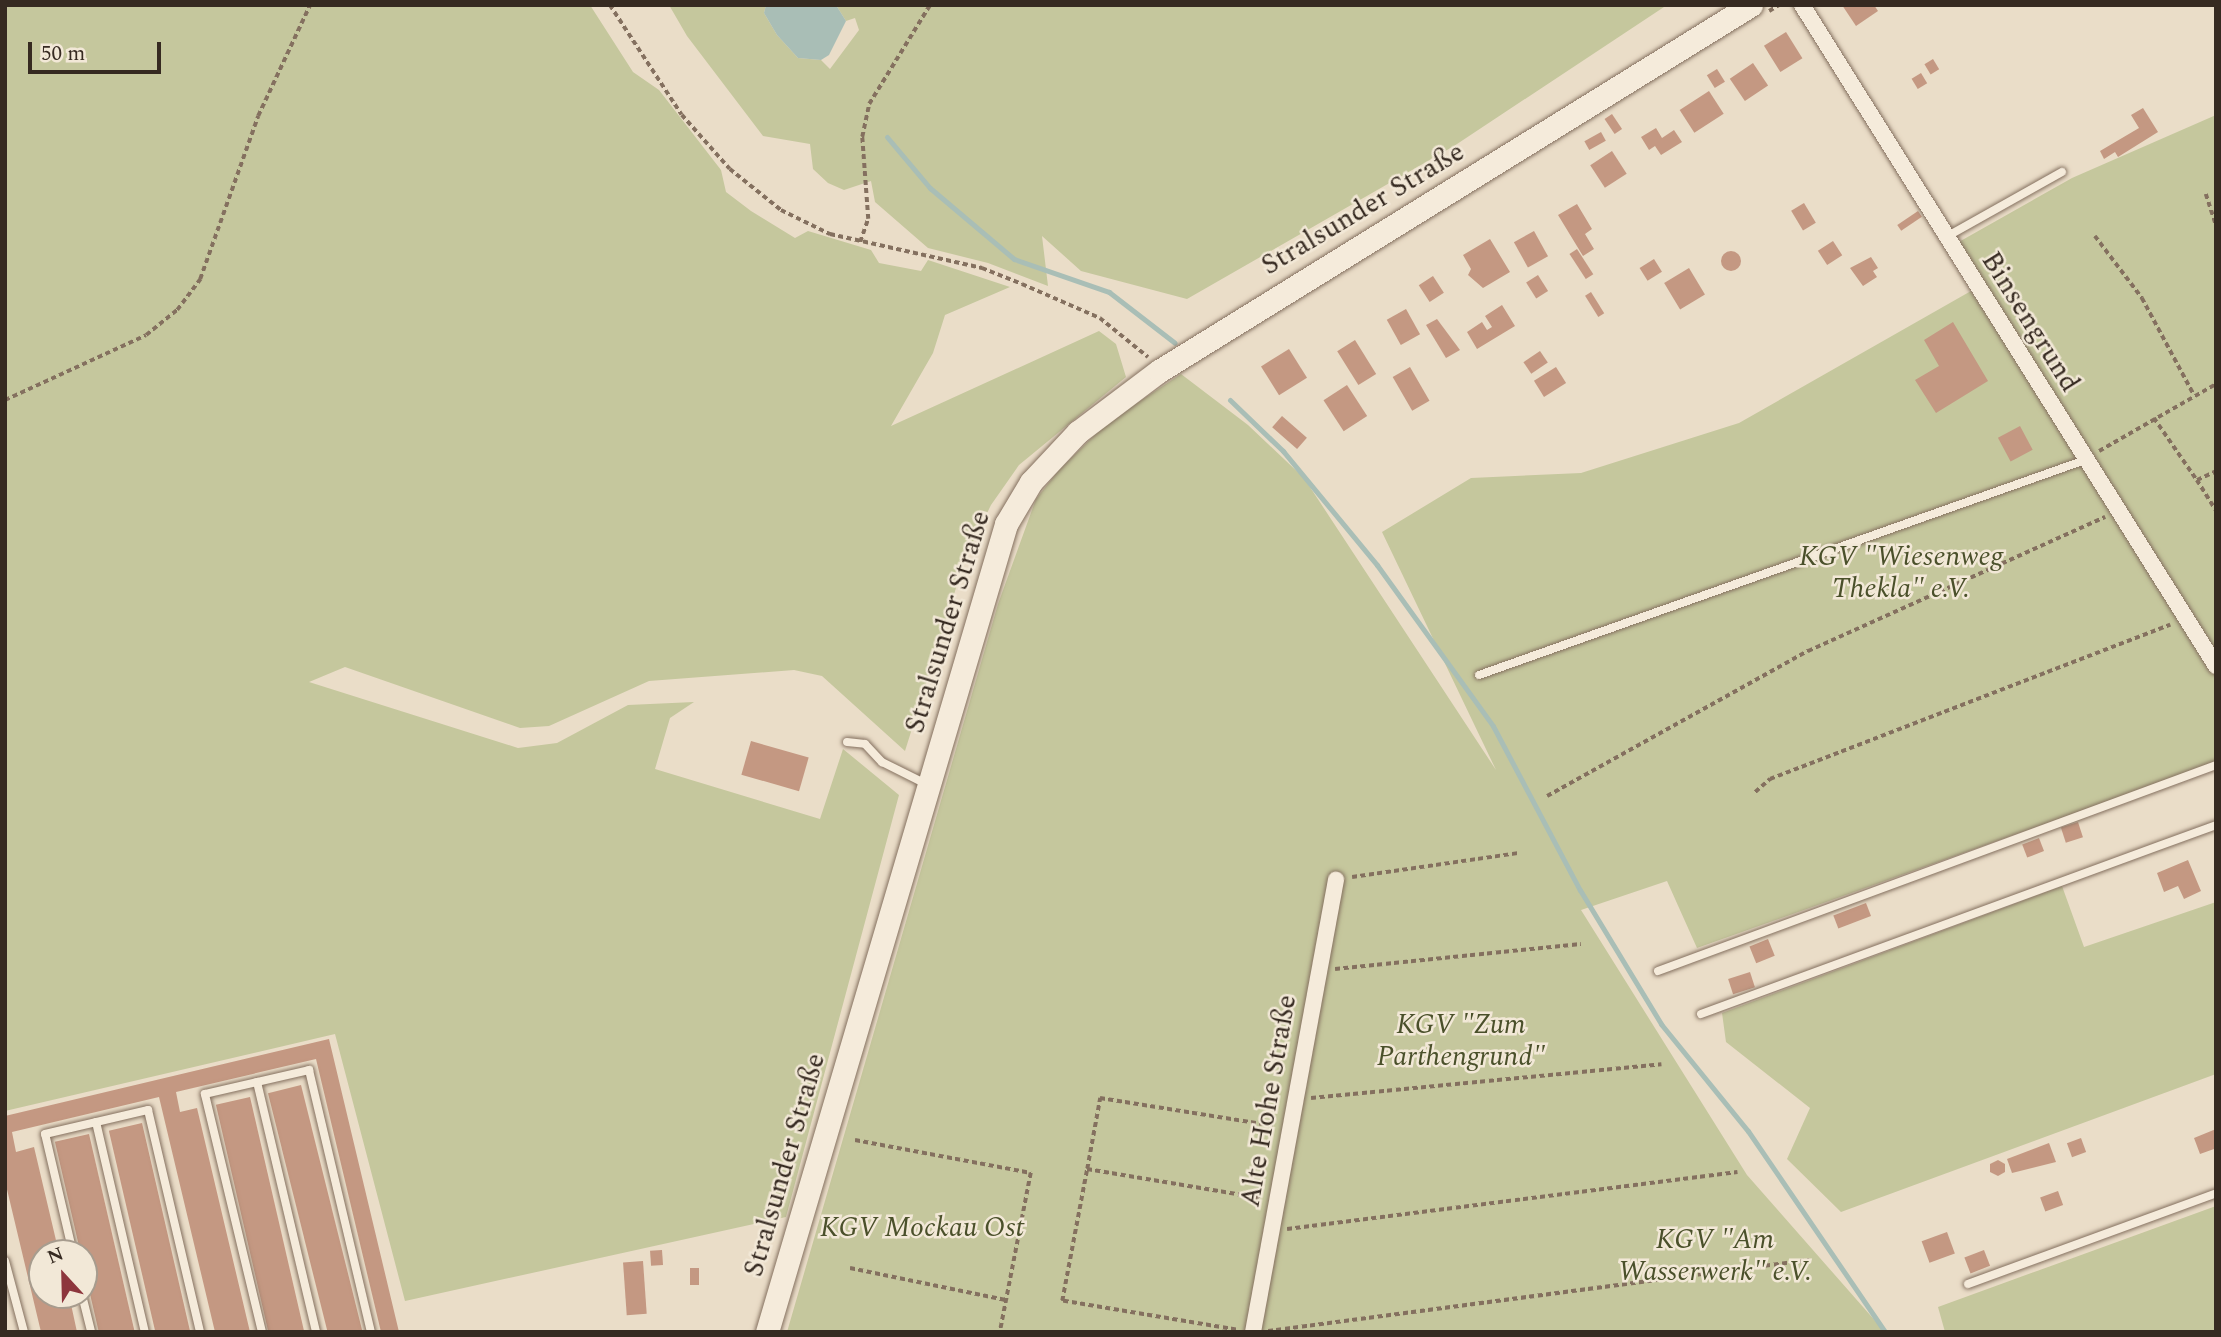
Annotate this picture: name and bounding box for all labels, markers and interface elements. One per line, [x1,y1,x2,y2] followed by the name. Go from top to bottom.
[32,28,164,72] scale bar
[41,38,85,70] text: 50 m
[1255,135,1471,283] street label: Stralsunder Straße
[1974,246,2086,398] street label: Binsengrund
[898,507,998,737] street label: Stralsunder Straße
[1799,540,2003,606] park label: KGV "Wiesenweg Thekla" e.V.
[1234,992,1304,1210] street label: Alte Hohe Straße
[1377,1008,1545,1074] park label: KGV "Zum Parthengrund"
[737,1049,833,1281] street label: Stralsunder Straße
[820,1211,1024,1245] park label: KGV Mockau Ost
[1618,1223,1812,1289] park label: KGV "Am Wasserwerk" e.V.
[28,1239,98,1309] north arrow
[43,1240,68,1272] text: N

